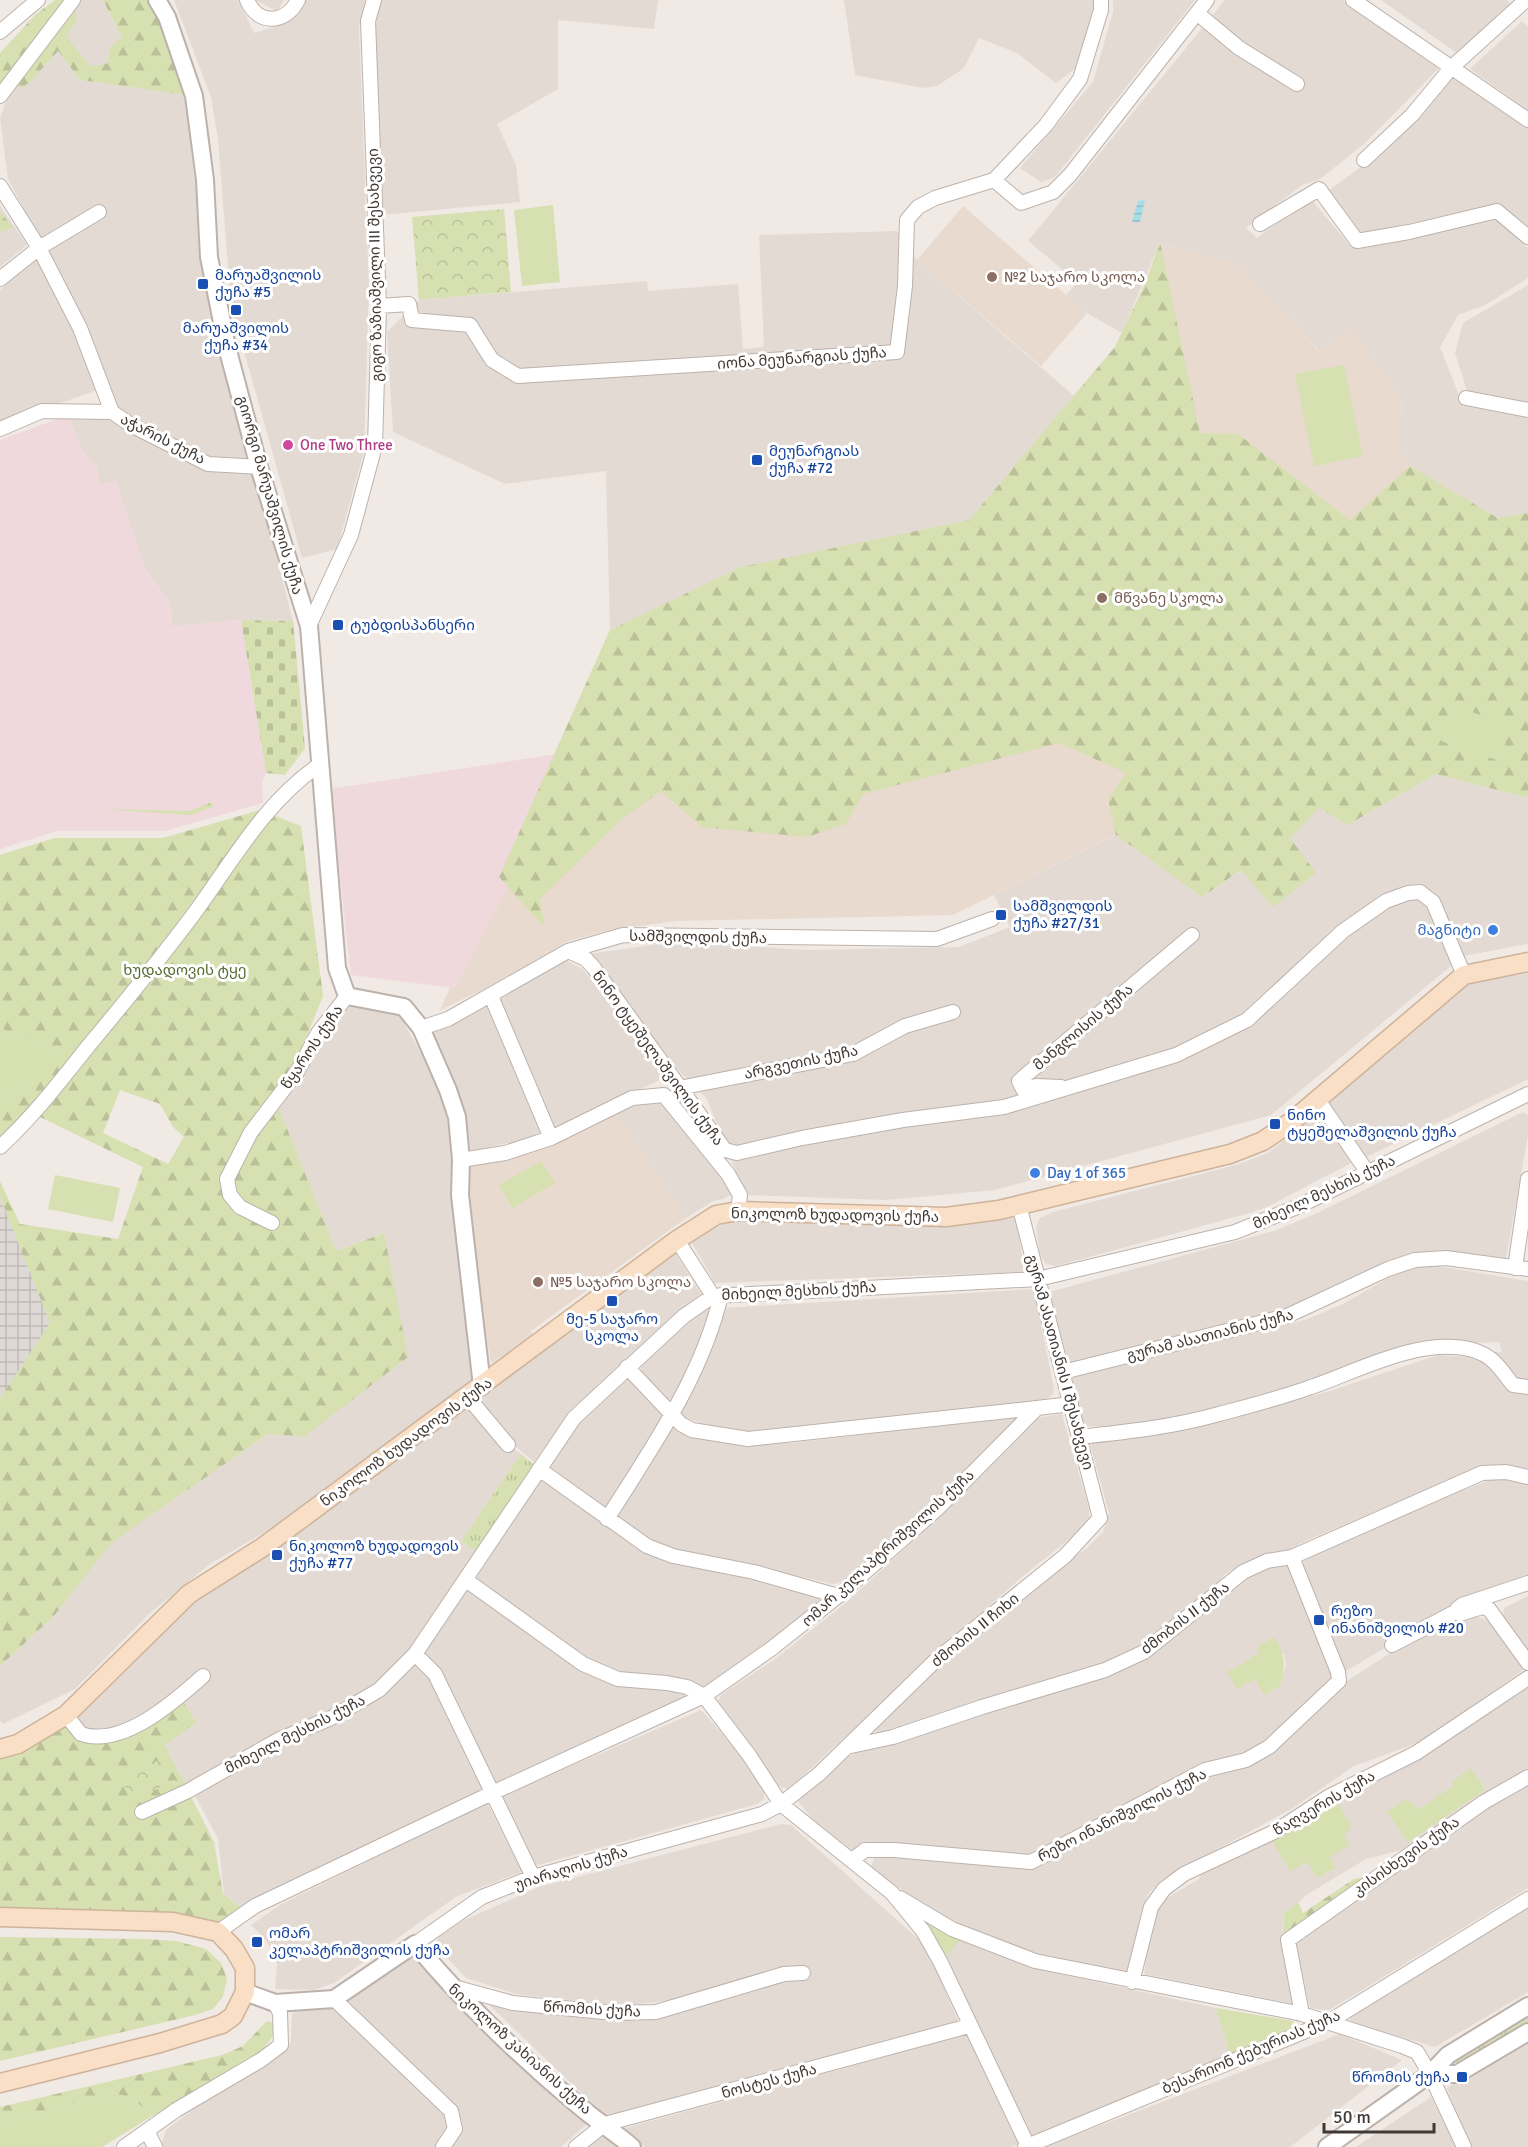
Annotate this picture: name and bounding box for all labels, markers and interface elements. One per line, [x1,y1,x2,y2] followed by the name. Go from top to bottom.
[364,148,386,382] street label: გიგო ზაზიაშვილი III შესახვევი
[215,266,321,301] place label: მარუაშვილის ქუჩა #5
[1004,268,1145,286] place label: №2 საჯარო სკოლა
[985,270,999,284] marker: №2 საჯარო სკოლა
[196,277,210,291] marker: მარუაშვილის ქუჩა #5
[229,303,243,317] marker: მარუაშვილის ქუჩა #34
[183,319,289,354] place label: მარუაშვილის ქუჩა #34
[717,343,887,373] street label: იონა მეუნარგიას ქუჩა
[233,393,307,597] street label: გიორგი მარუაშვილის ქუჩა
[117,410,209,468] street label: აჭარის ქუჩა
[300,436,393,454] place label: One Two Three
[281,438,295,452] marker: One Two Three
[769,442,859,477] place label: მეუნარგიას ქუჩა #72
[750,453,764,467] marker: მეუნარგიას ქუჩა #72
[1114,589,1224,607] place label: მწვანე სკოლა
[1095,591,1109,605] marker: მწვანე სკოლა
[350,616,475,634] place label: ტუბდისპანსერი
[331,618,345,632] marker: ტუბდისპანსერი
[1013,897,1113,932] place label: სამშვილდის ქუჩა #27/31
[994,908,1008,922] marker: სამშვილდის ქუჩა #27/31
[1418,921,1481,939] place label: მაგნიტი
[1486,923,1500,937] marker: მაგნიტი
[629,927,767,947] street label: სამშვილდის ქუჩა
[123,961,247,979] park label: ხუდადოვის ტყე
[588,967,728,1149] street label: ნინო ტყეშელაშვილის ქუჩა
[1029,980,1137,1074] street label: მანგლისის ქუჩა
[277,1001,347,1093] street label: წყაროს ქუჩა
[742,1041,860,1083] street label: არგვეთის ქუჩა
[1287,1106,1457,1141] place label: ნინო ტყეშელაშვილის ქუჩა
[1268,1117,1282,1131] marker: ნინო ტყეშელაშვილის ქუჩა
[1250,1151,1398,1233] street label: მიხეილ მესხის ქუჩა
[1047,1164,1126,1182] place label: Day 1 of 365
[1028,1166,1042,1180] marker: Day 1 of 365
[731,1204,939,1226] street label: ნიკოლოზ ხუდადოვის ქუჩა
[1023,1252,1097,1472] street label: გურამ ასათიანის I შესახვევი
[550,1273,691,1291] place label: №5 საჯარო სკოლა
[531,1275,545,1289] marker: №5 საჯარო სკოლა
[721,1278,877,1304] street label: მიხეილ მესხის ქუჩა
[605,1294,619,1308] marker: მე-5 საჯარო სკოლა
[1125,1306,1295,1364] street label: გურამ ასათიანის ქუჩა
[566,1310,658,1345] place label: მე-5 საჯარო სკოლა
[316,1374,496,1510] street label: ნიკოლოზ ხუდადოვის ქუჩა
[798,1466,978,1630] street label: ომარ კელაპტრიშვილის ქუჩა
[289,1537,459,1572] place label: ნიკოლოზ ხუდადოვის ქუჩა #77
[270,1548,284,1562] marker: ნიკოლოზ ხუდადოვის ქუჩა #77
[1137,1578,1233,1658] street label: ძმობის II ქუჩა
[928,1589,1022,1671] street label: ძმობის II ჩიხი
[1331,1602,1464,1637] place label: რეზო ინანიშვილის #20
[1312,1613,1326,1627] marker: რეზო ინანიშვილის #20
[222,1691,368,1777] street label: მიხეილ მესხის ქუჩა
[1035,1765,1209,1865] street label: რეზო ინანიშვილის ქუჩა
[1270,1767,1378,1839] street label: წაღვერის ქუჩა
[1349,1812,1463,1900] street label: კისისხევის ქუჩა
[512,1842,630,1894] street label: უიარაღოს ქუჩა
[269,1924,450,1959] place label: ომარ კელაპტრიშვილის ქუჩა
[250,1935,264,1949] marker: ომარ კელაპტრიშვილის ქუჩა
[445,1980,595,2118] street label: ნიკოლოზ კახიანის ქუჩა
[542,1997,642,2021] street label: წრომის ქუჩა
[1159,2006,1343,2098] street label: ბესარიონ ქებურიას ქუჩა
[719,2060,819,2102] street label: ნოსტეს ქუჩა
[1352,2068,1450,2086] place label: წრომის ქუჩა
[1455,2070,1469,2084] marker: წრომის ქუჩა
[1324,2096,1434,2134] scale bar
[1333,2106,1371,2128] text: 50 m

